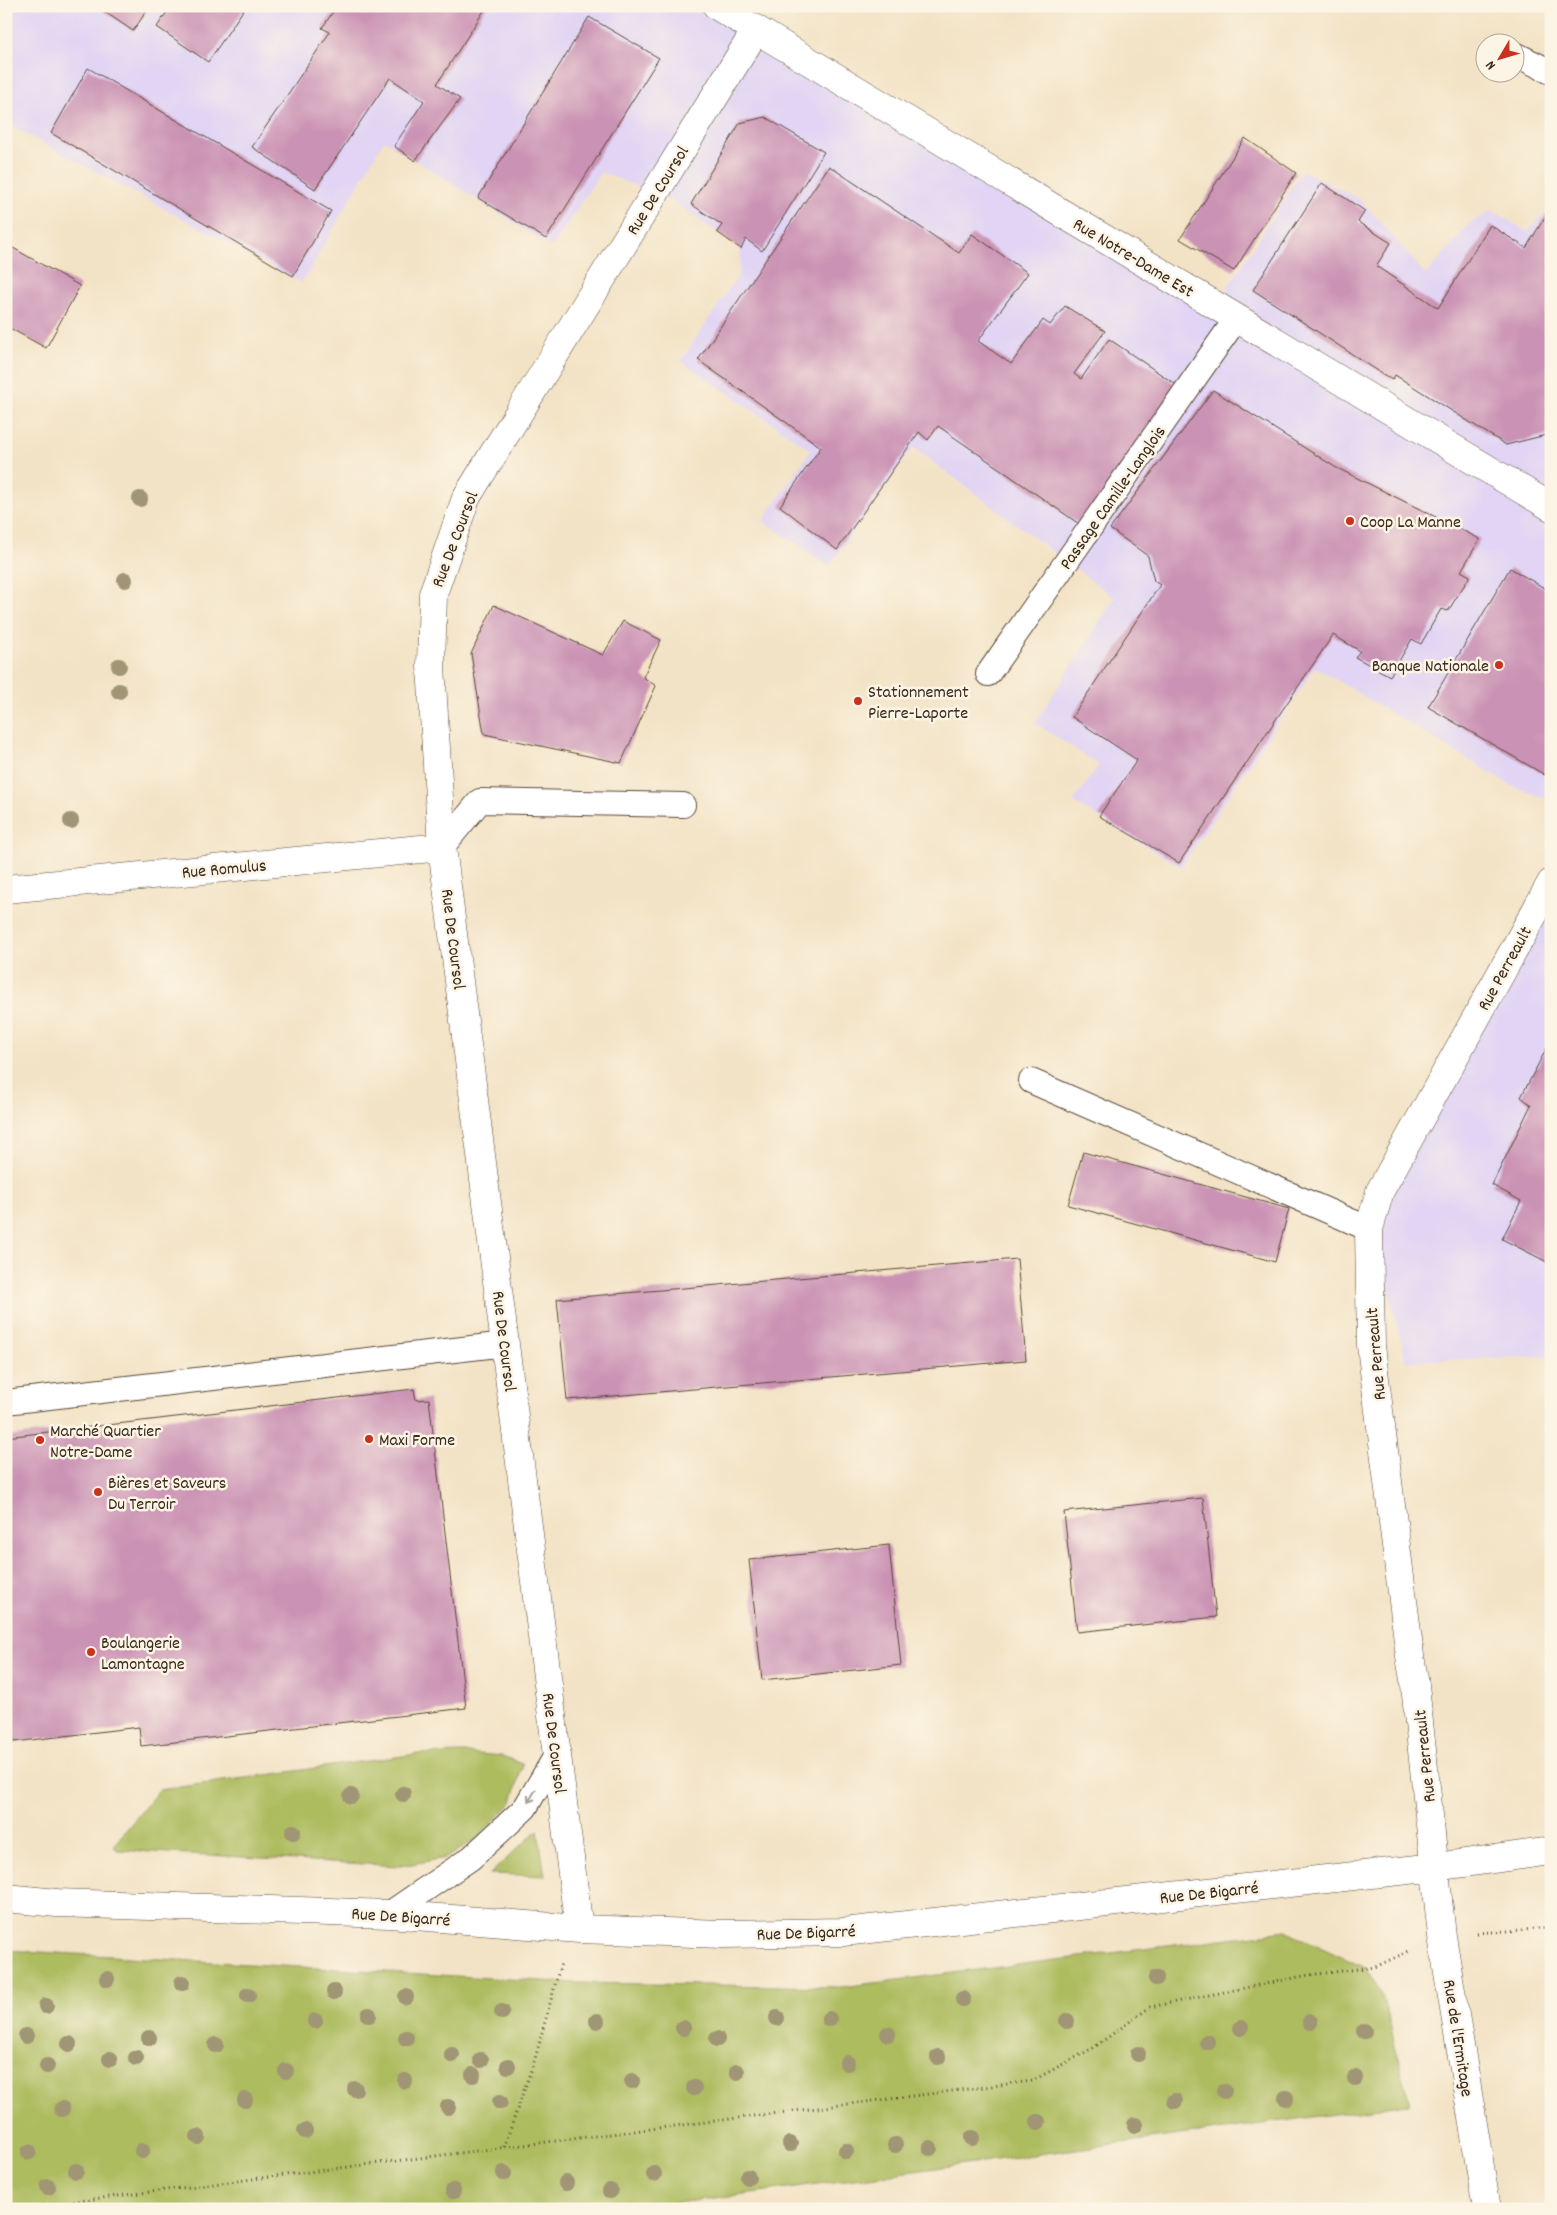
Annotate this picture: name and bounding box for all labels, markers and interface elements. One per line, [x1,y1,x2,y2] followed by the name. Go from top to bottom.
[1474,32,1524,82] north arrow
[1481,56,1501,74] text: N
[622,141,697,241] street label: Rue De Coursol
[1067,213,1198,305] street label: Rue Notre-Dame Est
[1055,421,1173,576] street label: Passage Camille-Langlois
[427,488,486,592] street label: Rue De Coursol
[1360,511,1461,536] place label: Coop La Manne
[1344,515,1356,527] marker: Coop La Manne
[1372,655,1489,680] place label: Banque Nationale
[1493,659,1505,671] marker: Banque Nationale
[868,681,969,727] place label: Stationnement Pierre-Laporte
[852,695,864,707] marker: Stationnement Pierre-Laporte
[181,854,268,887] street label: Rue Romulus
[433,888,470,992] street label: Rue De Coursol
[1473,922,1540,1016] street label: Rue Perreault
[484,1290,521,1394] street label: Rue De Coursol
[1361,1306,1394,1401] street label: Rue Perreault
[50,1420,161,1466] place label: Marché Quartier Notre-Dame
[379,1429,455,1454] place label: Maxi Forme
[363,1433,375,1445] marker: Maxi Forme
[34,1434,46,1446] marker: Marché Quartier Notre-Dame
[108,1472,226,1518] place label: Bières et Saveurs Du Terroir
[92,1486,104,1498] marker: Bières et Saveurs Du Terroir
[101,1632,185,1678] place label: Boulangerie Lamontagne
[85,1646,97,1658] marker: Boulangerie Lamontagne
[534,1692,571,1796] street label: Rue De Coursol
[1409,1708,1444,1803] street label: Rue Perreault
[526,1788,536,1802] one-way arrow
[1159,1877,1260,1912] street label: Rue De Bigarré
[350,1903,451,1934] street label: Rue De Bigarré
[756,1920,856,1949] street label: Rue De Bigarré
[1435,1978,1478,2099] street label: Rue de l'Ermitage

